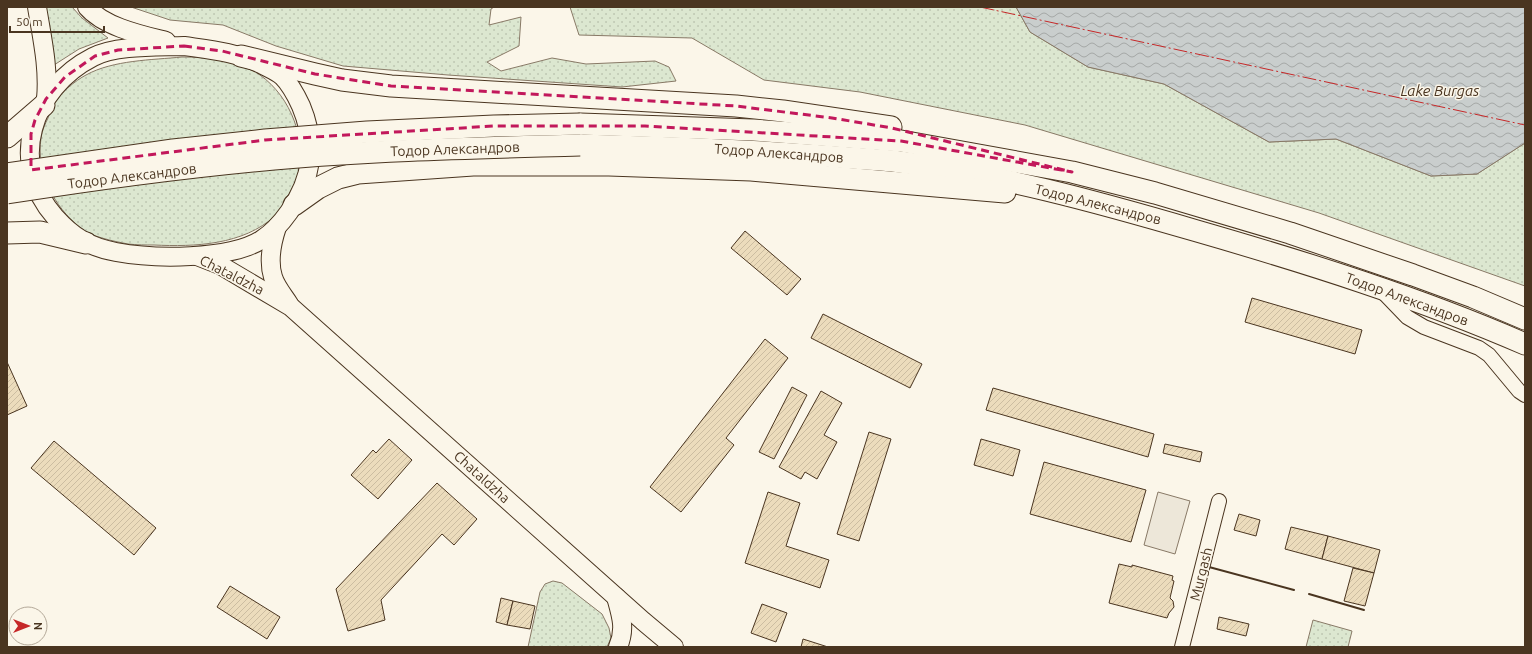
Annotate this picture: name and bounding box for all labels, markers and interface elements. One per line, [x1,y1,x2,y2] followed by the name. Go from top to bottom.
[10,8,104,34] scale bar
[16,15,43,28] text: 50 m
[1401,82,1480,99] water label: Lake Burgas
[390,139,520,159] street label: Тодор Александров
[714,140,844,166] street label: Тодор Александров
[67,160,197,192] street label: Тодор Александров
[1033,181,1163,227] street label: Тодор Александров
[197,252,267,298] street label: Chataldzha
[1343,269,1471,329] street label: Тодор Александров
[451,448,513,506] street label: Chataldzha
[1187,545,1215,603] street label: Murgash
[8,606,48,646] north arrow
[32,622,44,630] text: N

